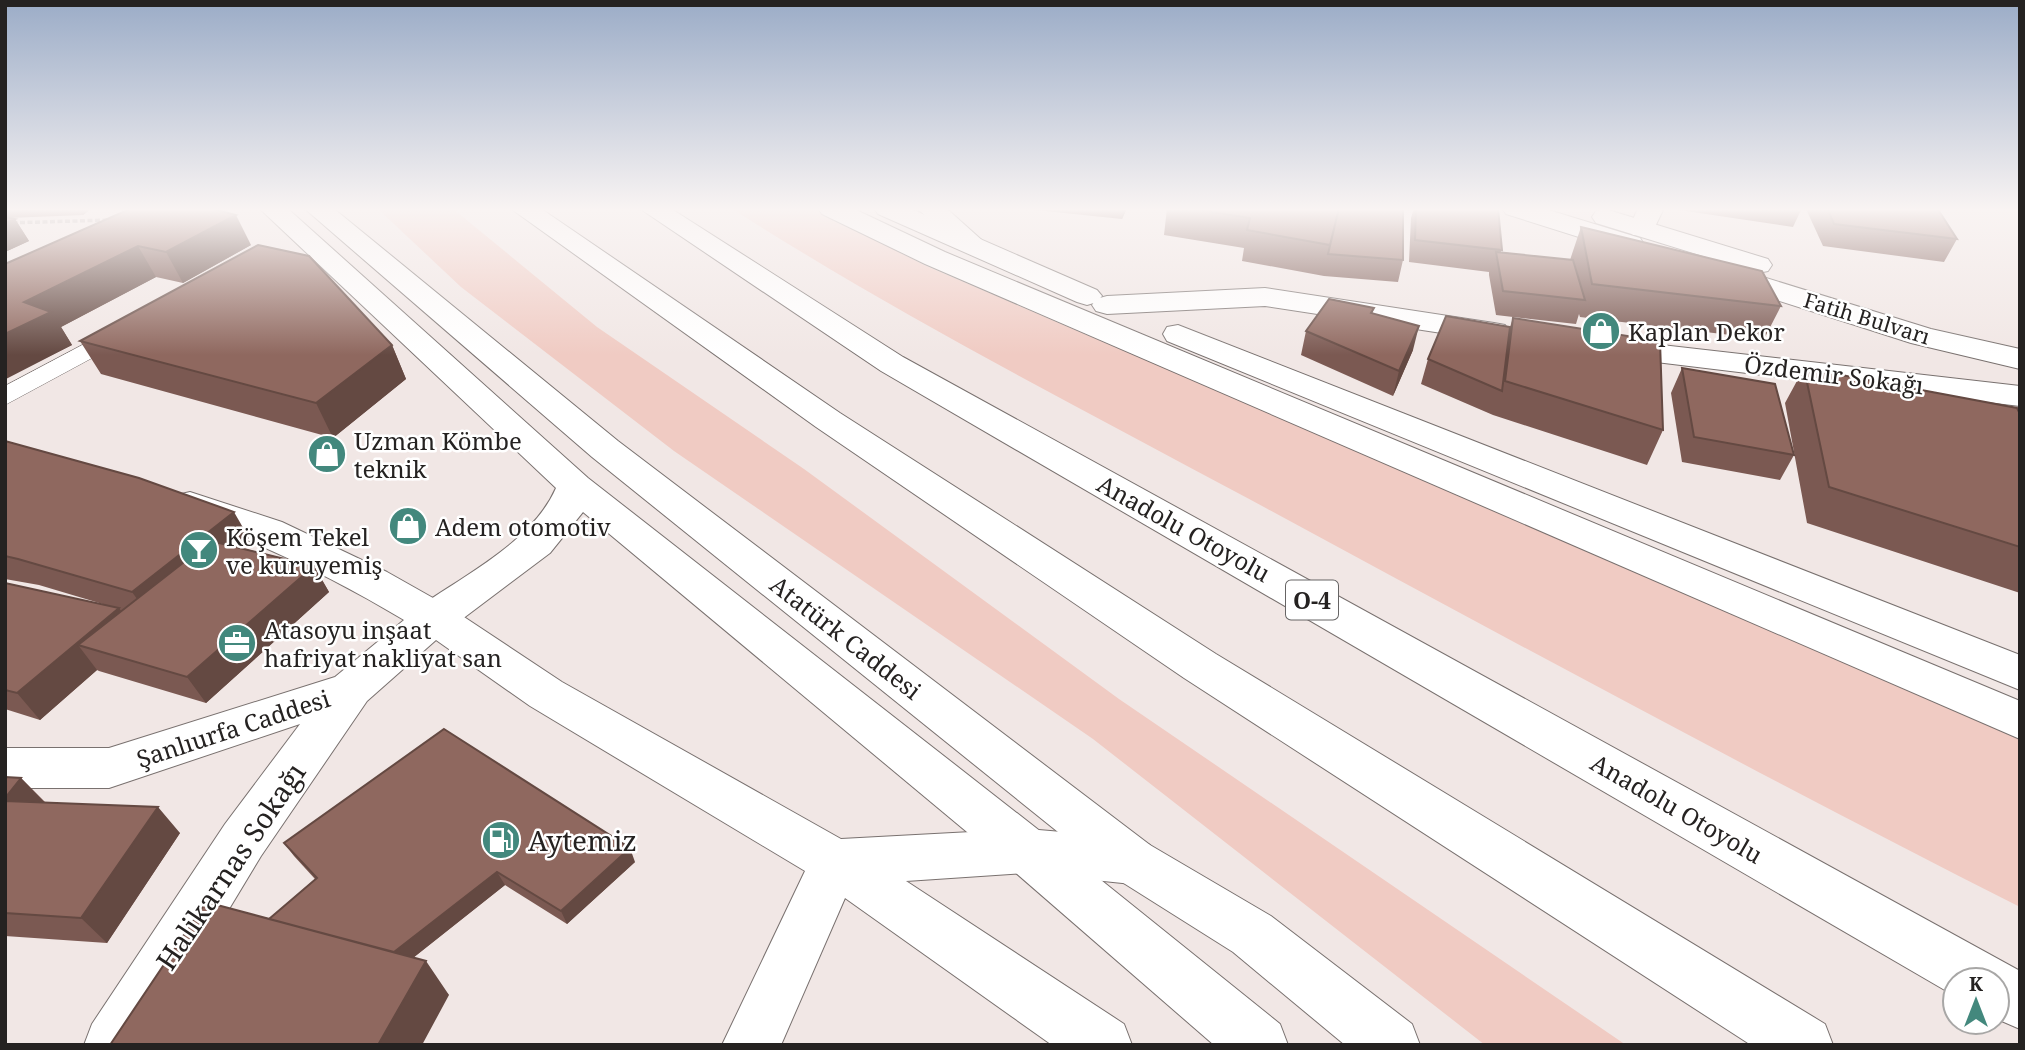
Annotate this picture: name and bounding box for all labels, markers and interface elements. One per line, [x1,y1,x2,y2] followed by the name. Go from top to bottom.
[1801,286,1934,351] street label: Fatih Bulvarı
[1580,310,1622,352] shop icon: Kaplan Dekor
[1628,315,1785,348] place label: Kaplan Dekor
[1742,347,1926,401] street label: Özdemir Sokağı
[354,424,522,485] place label: Uzman Kömbe teknik
[306,433,348,475] shop icon: Uzman Kömbe teknik
[1092,467,1276,589] street label: Anadolu Otoyolu
[387,505,429,547] shop icon: Adem otomotiv
[435,510,611,543] place label: Adem otomotiv
[226,520,382,581] place label: Köşem Tekel ve kuruyemiş
[178,529,220,571] bar icon: Köşem Tekel ve kuruyemiş
[764,568,929,707] street label: Atatürk Caddesi
[1286,580,1338,620] road number: O-4
[264,613,502,674] place label: Atasoyu inşaat hafriyat nakliyat san
[216,622,258,664] office icon: Atasoyu inşaat hafriyat nakliyat san
[132,681,334,775] street label: Şanlıurfa Caddesi
[1585,745,1769,871] street label: Anadolu Otoyolu
[147,755,313,977] street label: Halikarnas Sokağı
[480,819,522,861] fuel station icon: Aytemiz
[528,821,637,859] place label: Aytemiz
[1941,966,2011,1036] north arrow
[1969,971,1983,997] text: K

